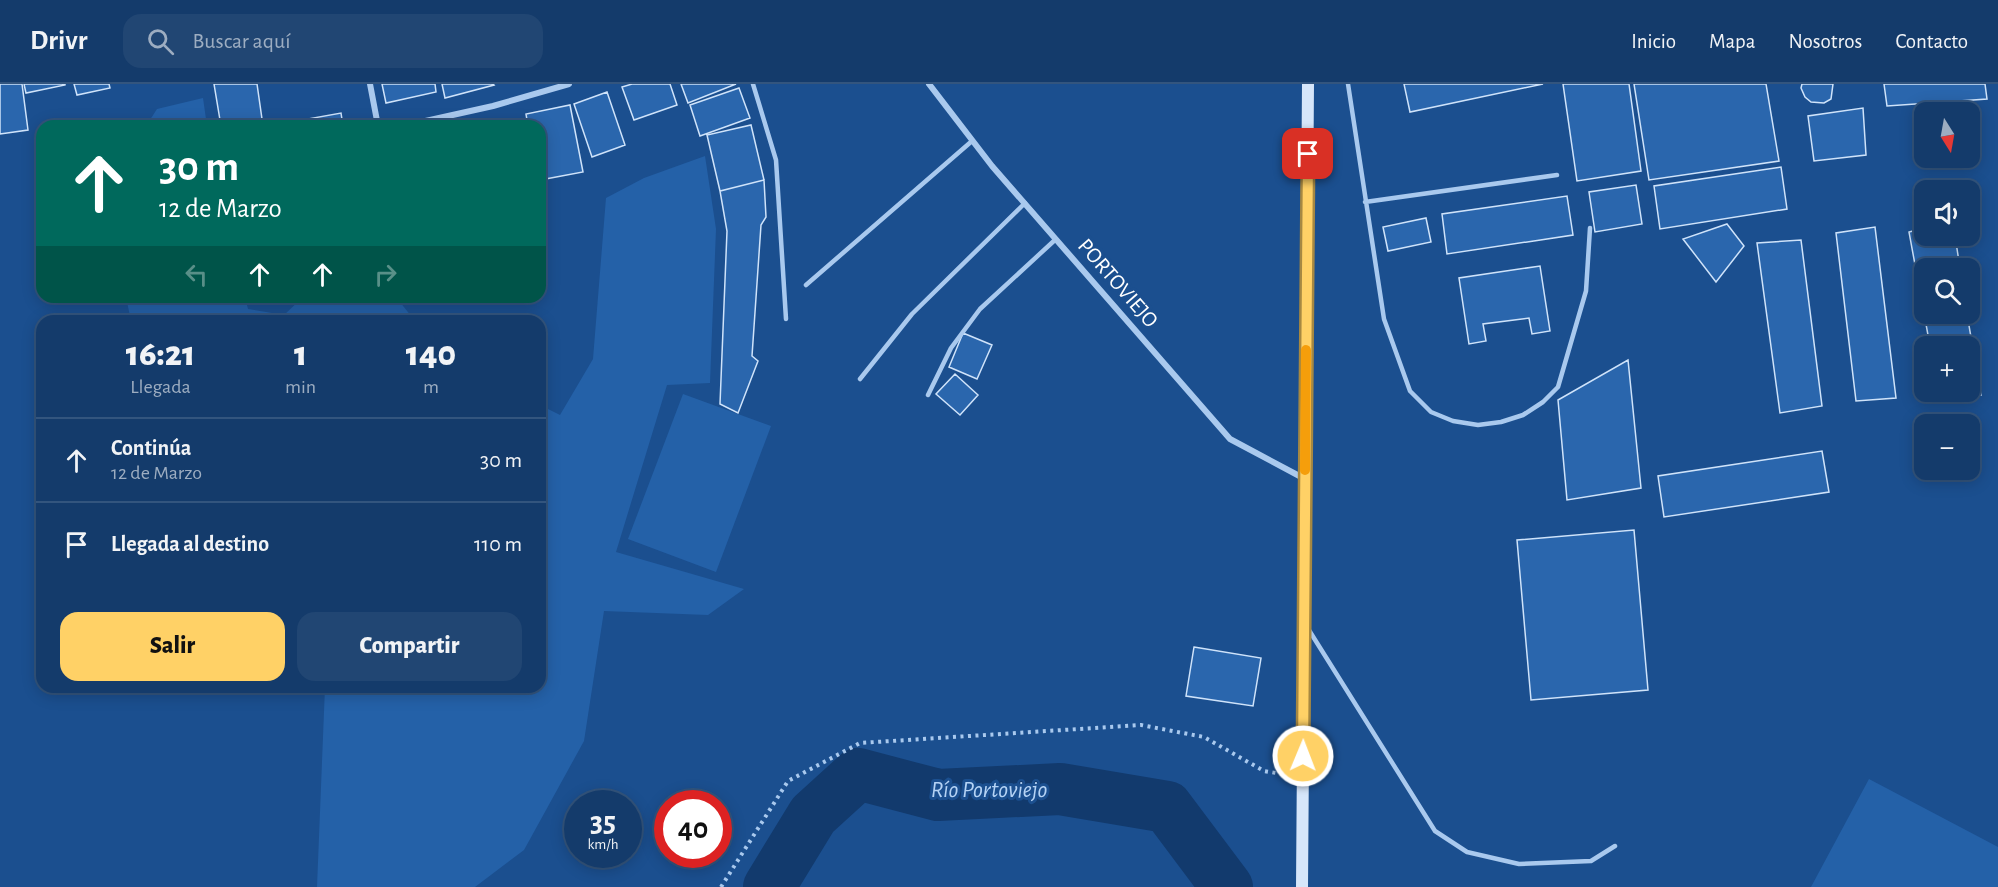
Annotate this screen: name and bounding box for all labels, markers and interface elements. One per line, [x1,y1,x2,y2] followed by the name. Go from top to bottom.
[123,14,543,68] search box
[144,25,177,58] icon: search
[30,27,87,55] text: Drivr
[192,30,291,52] text: Buscar aquí
[1631,31,1676,52] text: Inicio
[1709,31,1756,52] text: Mapa
[1789,31,1862,52] text: Nosotros
[1895,31,1968,52] text: Contacto
[1914,102,1980,168] north arrow
[1914,102,1980,480] map controls
[1282,128,1333,179] pin
[1291,137,1324,170] icon: arrive
[60,144,138,222] icon: ahead
[159,146,239,188] text: 30 m
[1914,180,1980,246] button: sound
[159,195,282,222] text: 12 de Marzo
[1074,234,1162,332] street label: PORTOVIEJO
[180,258,213,291] icon: left
[243,258,276,291] icon: ahead
[306,258,339,291] icon: ahead
[369,258,402,291] icon: right
[1914,258,1980,324] button: search
[126,336,195,372] text: 16:21
[294,336,307,372] text: 1
[406,336,456,372] text: 140
[1914,336,1980,402] button: +
[130,377,191,397] text: Llegada
[285,377,316,397] text: min
[423,377,439,397] text: m
[1914,414,1980,480] button: −
[111,437,191,459] text: Continúa
[60,444,93,477] icon: ahead
[480,449,522,471] text: 30 m
[111,463,202,483] text: 12 de Marzo
[60,528,93,561] icon: arrive
[111,533,269,555] text: Llegada al destino
[474,533,522,555] text: 110 m
[60,612,285,681] button: Salir
[297,612,522,681] button: Compartir
[1271,724,1335,788] position arrow
[931,778,1047,802] water label: Río Portoviejo
[654,790,732,868] speed limit sign: 40
[590,807,616,837] text: 35
[588,837,618,852] text: km/h

